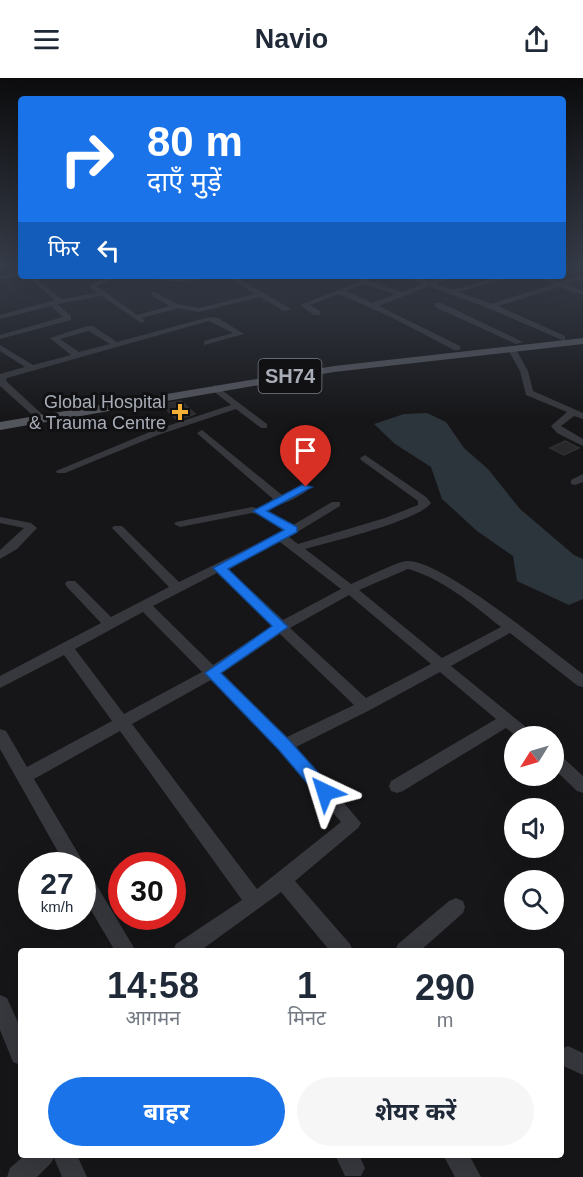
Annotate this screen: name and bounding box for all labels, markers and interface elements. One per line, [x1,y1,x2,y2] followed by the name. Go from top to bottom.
[30,23,63,56] icon: menu
[520,23,553,56] icon: share
[255,24,328,54] text: Navio
[147,118,243,165] text: 80 m
[48,120,126,198] icon: right
[147,167,221,197] text: दाएँ मुड़ें
[92,234,125,267] icon: left
[48,236,80,261] text: फिर
[258,359,322,393] road number: SH74
[29,392,166,433] place label: Global Hospital & Trauma Centre
[171,403,189,421] marker: Global Hospital & Trauma Centre
[280,425,331,487] pin
[289,434,322,467] icon: arrive
[504,726,564,786] north arrow
[504,726,564,930] map controls
[293,760,357,824] position arrow
[504,798,564,858] button: sound
[108,852,186,930] speed limit sign: 30
[40,867,74,900] text: 27
[504,870,564,930] button: search
[41,898,73,915] text: km/h
[107,965,199,1006] text: 14:58
[297,965,317,1006] text: 1
[415,967,475,1008] text: 290
[126,1007,180,1029] text: आगमन
[288,1007,326,1029] text: मिनट
[437,1009,453,1031] text: m
[48,1077,285,1146] button: बाहर
[297,1077,534,1146] button: शेयर करें

